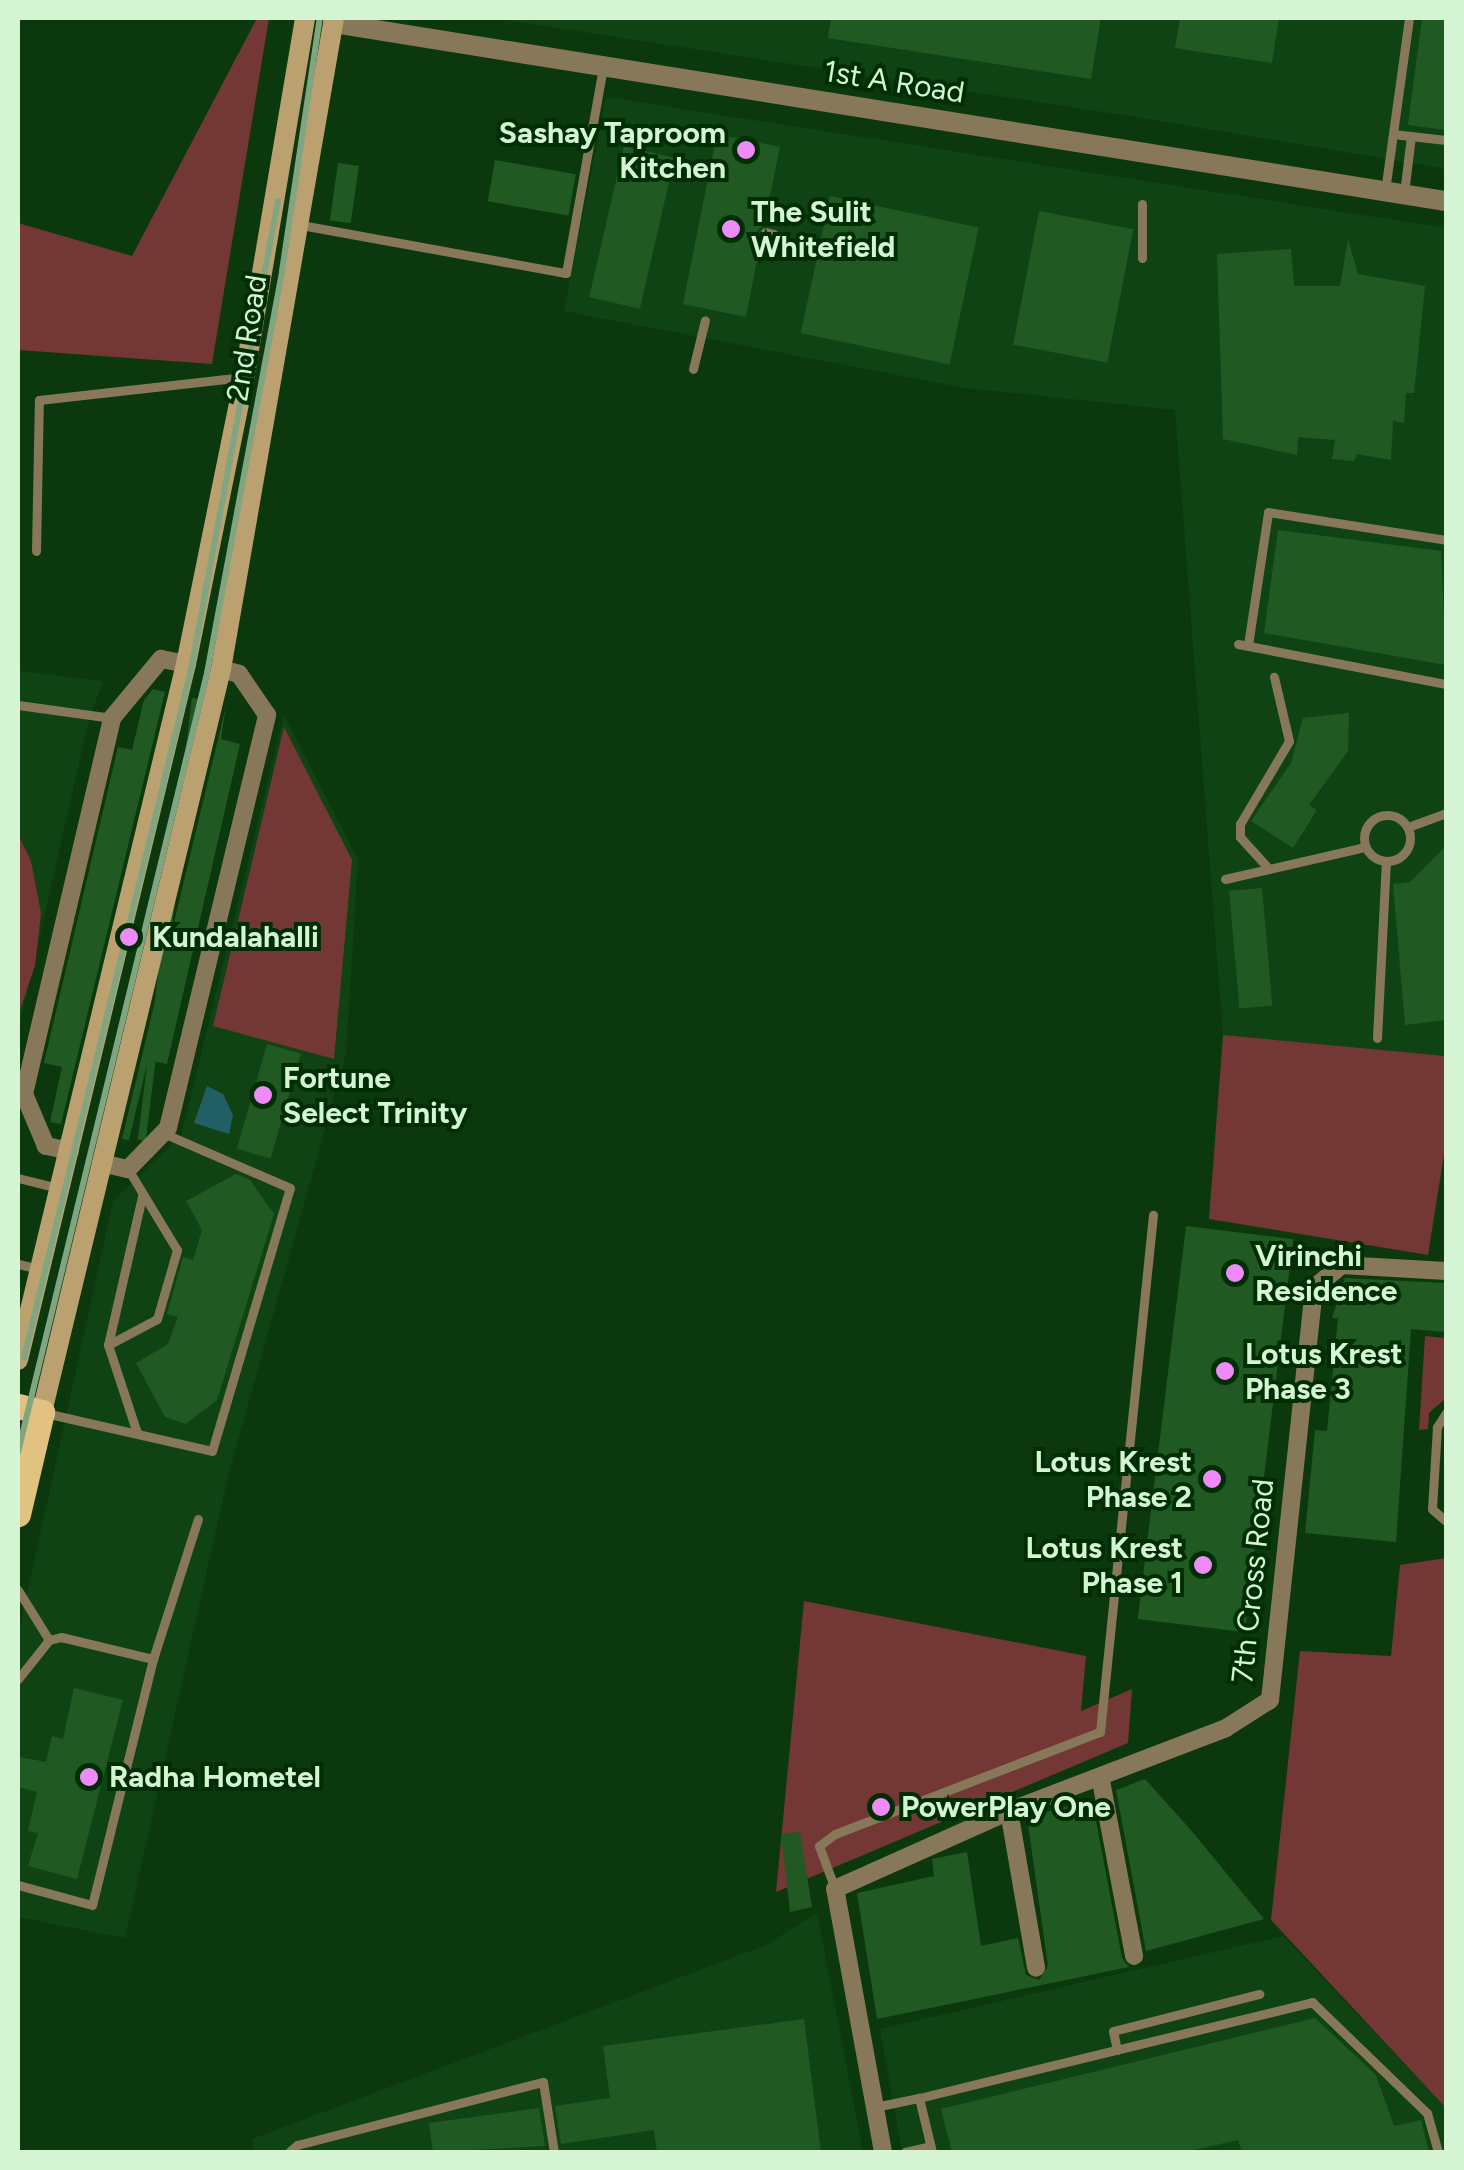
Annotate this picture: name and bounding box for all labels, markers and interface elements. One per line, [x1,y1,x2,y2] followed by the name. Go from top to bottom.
[821,53,967,111] street label: 1st A Road
[499,115,726,186] place label: Sashay Taproom Kitchen
[735,139,757,161] marker: Sashay Taproom Kitchen
[751,194,895,264] place label: The Sulit Whitefield
[720,218,742,240] marker: The Sulit Whitefield
[219,272,275,404] street label: 2nd Road
[152,919,319,955] place label: Kundalahalli
[116,924,142,950] marker: Kundalahalli
[283,1060,467,1130] place label: Fortune Select Trinity
[252,1084,274,1106] marker: Fortune Select Trinity
[1255,1238,1397,1308] place label: Virinchi Residence
[1224,1262,1246,1284] marker: Virinchi Residence
[1245,1336,1403,1406] place label: Lotus Krest Phase 3
[1214,1360,1236,1382] marker: Lotus Krest Phase 3
[1034,1444,1192,1514] place label: Lotus Krest Phase 2
[1201,1468,1223,1490] marker: Lotus Krest Phase 2
[1224,1477,1282,1685] street label: 7th Cross Road
[1025,1530,1183,1600] place label: Lotus Krest Phase 1
[1192,1554,1214,1576] marker: Lotus Krest Phase 1
[109,1759,321,1795] place label: Radha Hometel
[78,1766,100,1788] marker: Radha Hometel
[901,1789,1111,1825] place label: PowerPlay One
[870,1796,892,1818] marker: PowerPlay One

